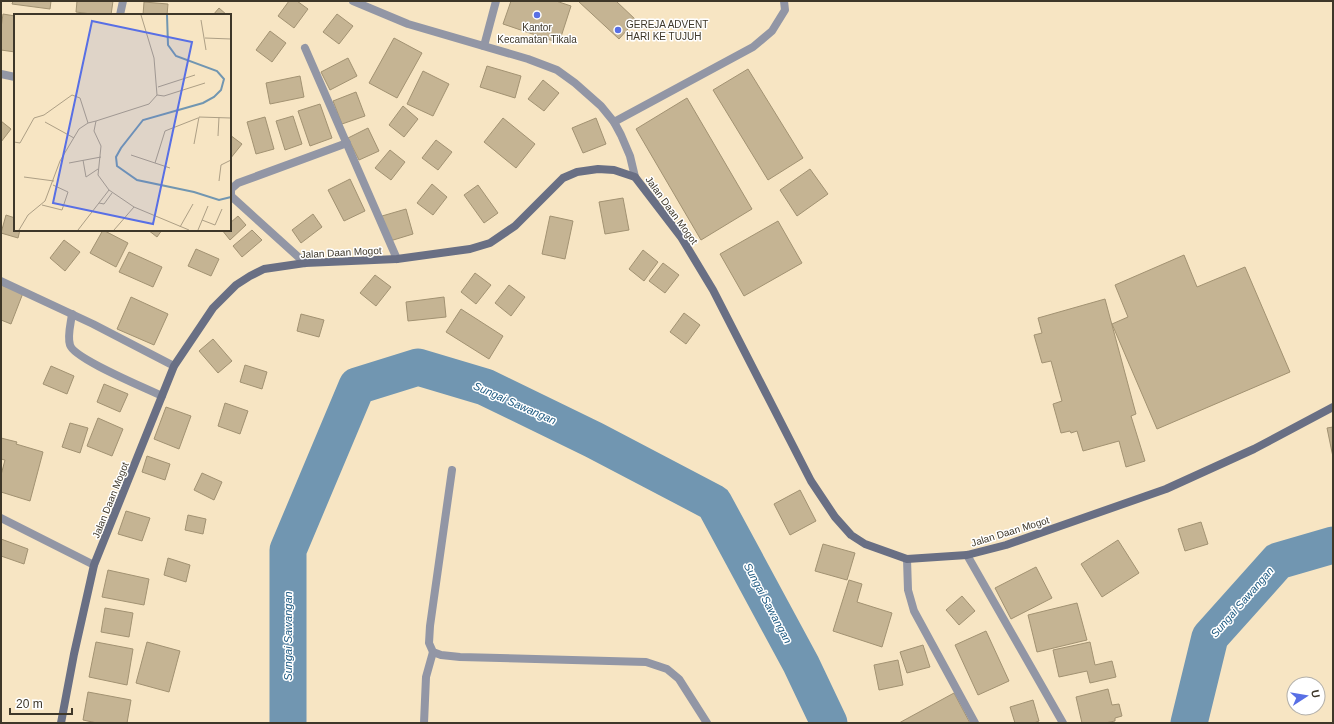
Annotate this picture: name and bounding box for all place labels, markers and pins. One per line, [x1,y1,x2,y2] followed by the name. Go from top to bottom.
[532,10,542,20] marker: Kantor Kecamatan Tikala
[626,19,708,42] place label: GEREJA ADVENT HARI KE TUJUH
[497,22,577,45] place label: Kantor Kecamatan Tikala
[613,25,623,35] marker: GEREJA ADVENT HARI KE TUJUH

